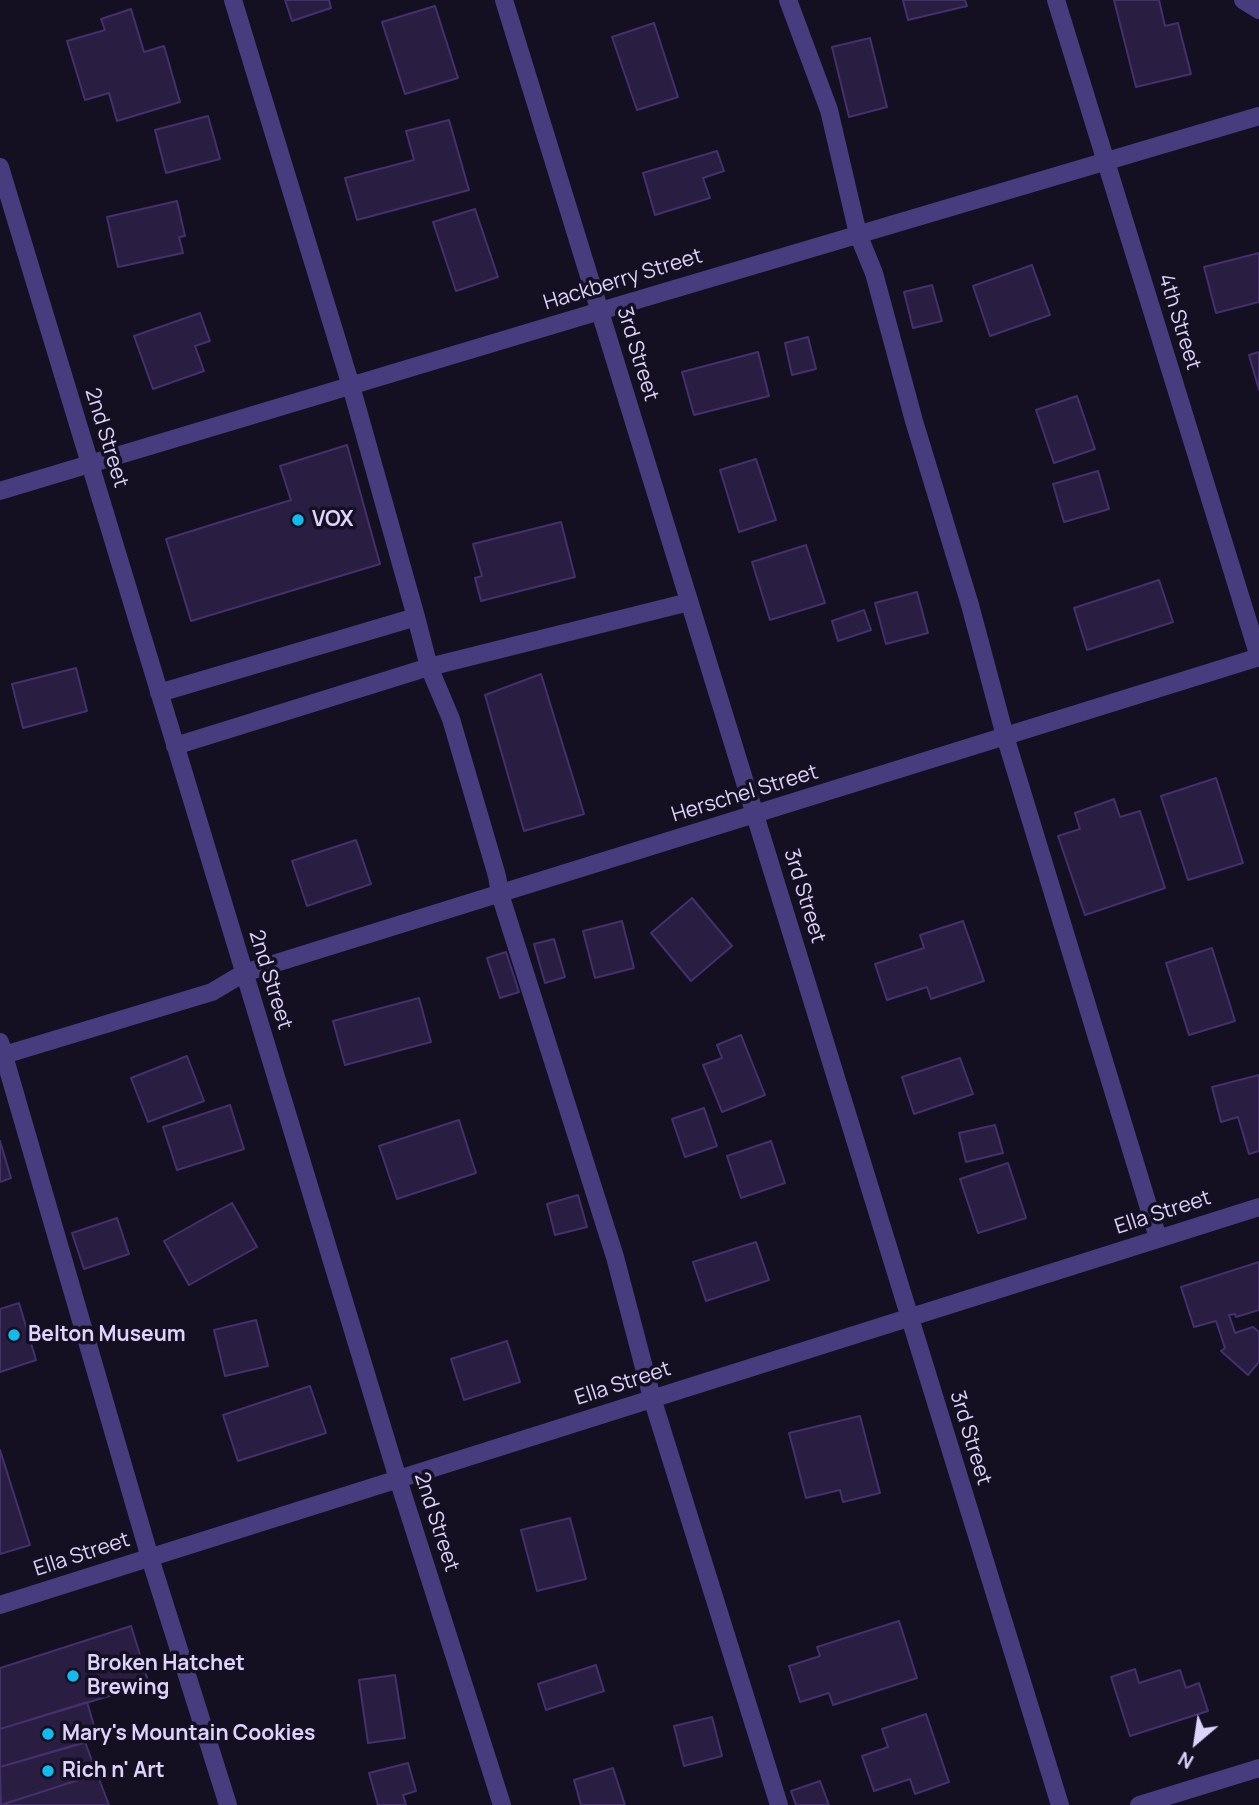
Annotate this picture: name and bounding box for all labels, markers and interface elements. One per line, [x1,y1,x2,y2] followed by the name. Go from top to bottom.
[541,244,705,316] street label: Hackberry Street
[1152,271,1206,373] street label: 4th Street
[611,304,663,404] street label: 3rd Street
[79,385,133,491] street label: 2nd Street
[312,507,353,533] place label: VOX
[290,512,306,528] marker: VOX
[669,760,821,828] street label: Herschel Street
[778,846,830,946] street label: 3rd Street
[243,927,297,1033] street label: 2nd Street
[1112,1186,1214,1240] street label: Ella Street
[28,1322,186,1348] place label: Belton Museum
[6,1327,22,1343] marker: Belton Museum
[572,1357,674,1411] street label: Ella Street
[944,1388,996,1488] street label: 3rd Street
[408,1469,464,1575] street label: 2nd Street
[31,1528,133,1582] street label: Ella Street
[87,1651,245,1701] place label: Broken Hatchet Brewing
[65,1668,81,1684] marker: Broken Hatchet Brewing
[1161,1707,1231,1777] north arrow
[62,1721,315,1747] place label: Mary's Mountain Cookies
[40,1726,56,1742] marker: Mary's Mountain Cookies
[1174,1746,1198,1775] text: N
[62,1758,165,1784] place label: Rich n' Art
[40,1763,56,1779] marker: Rich n' Art

